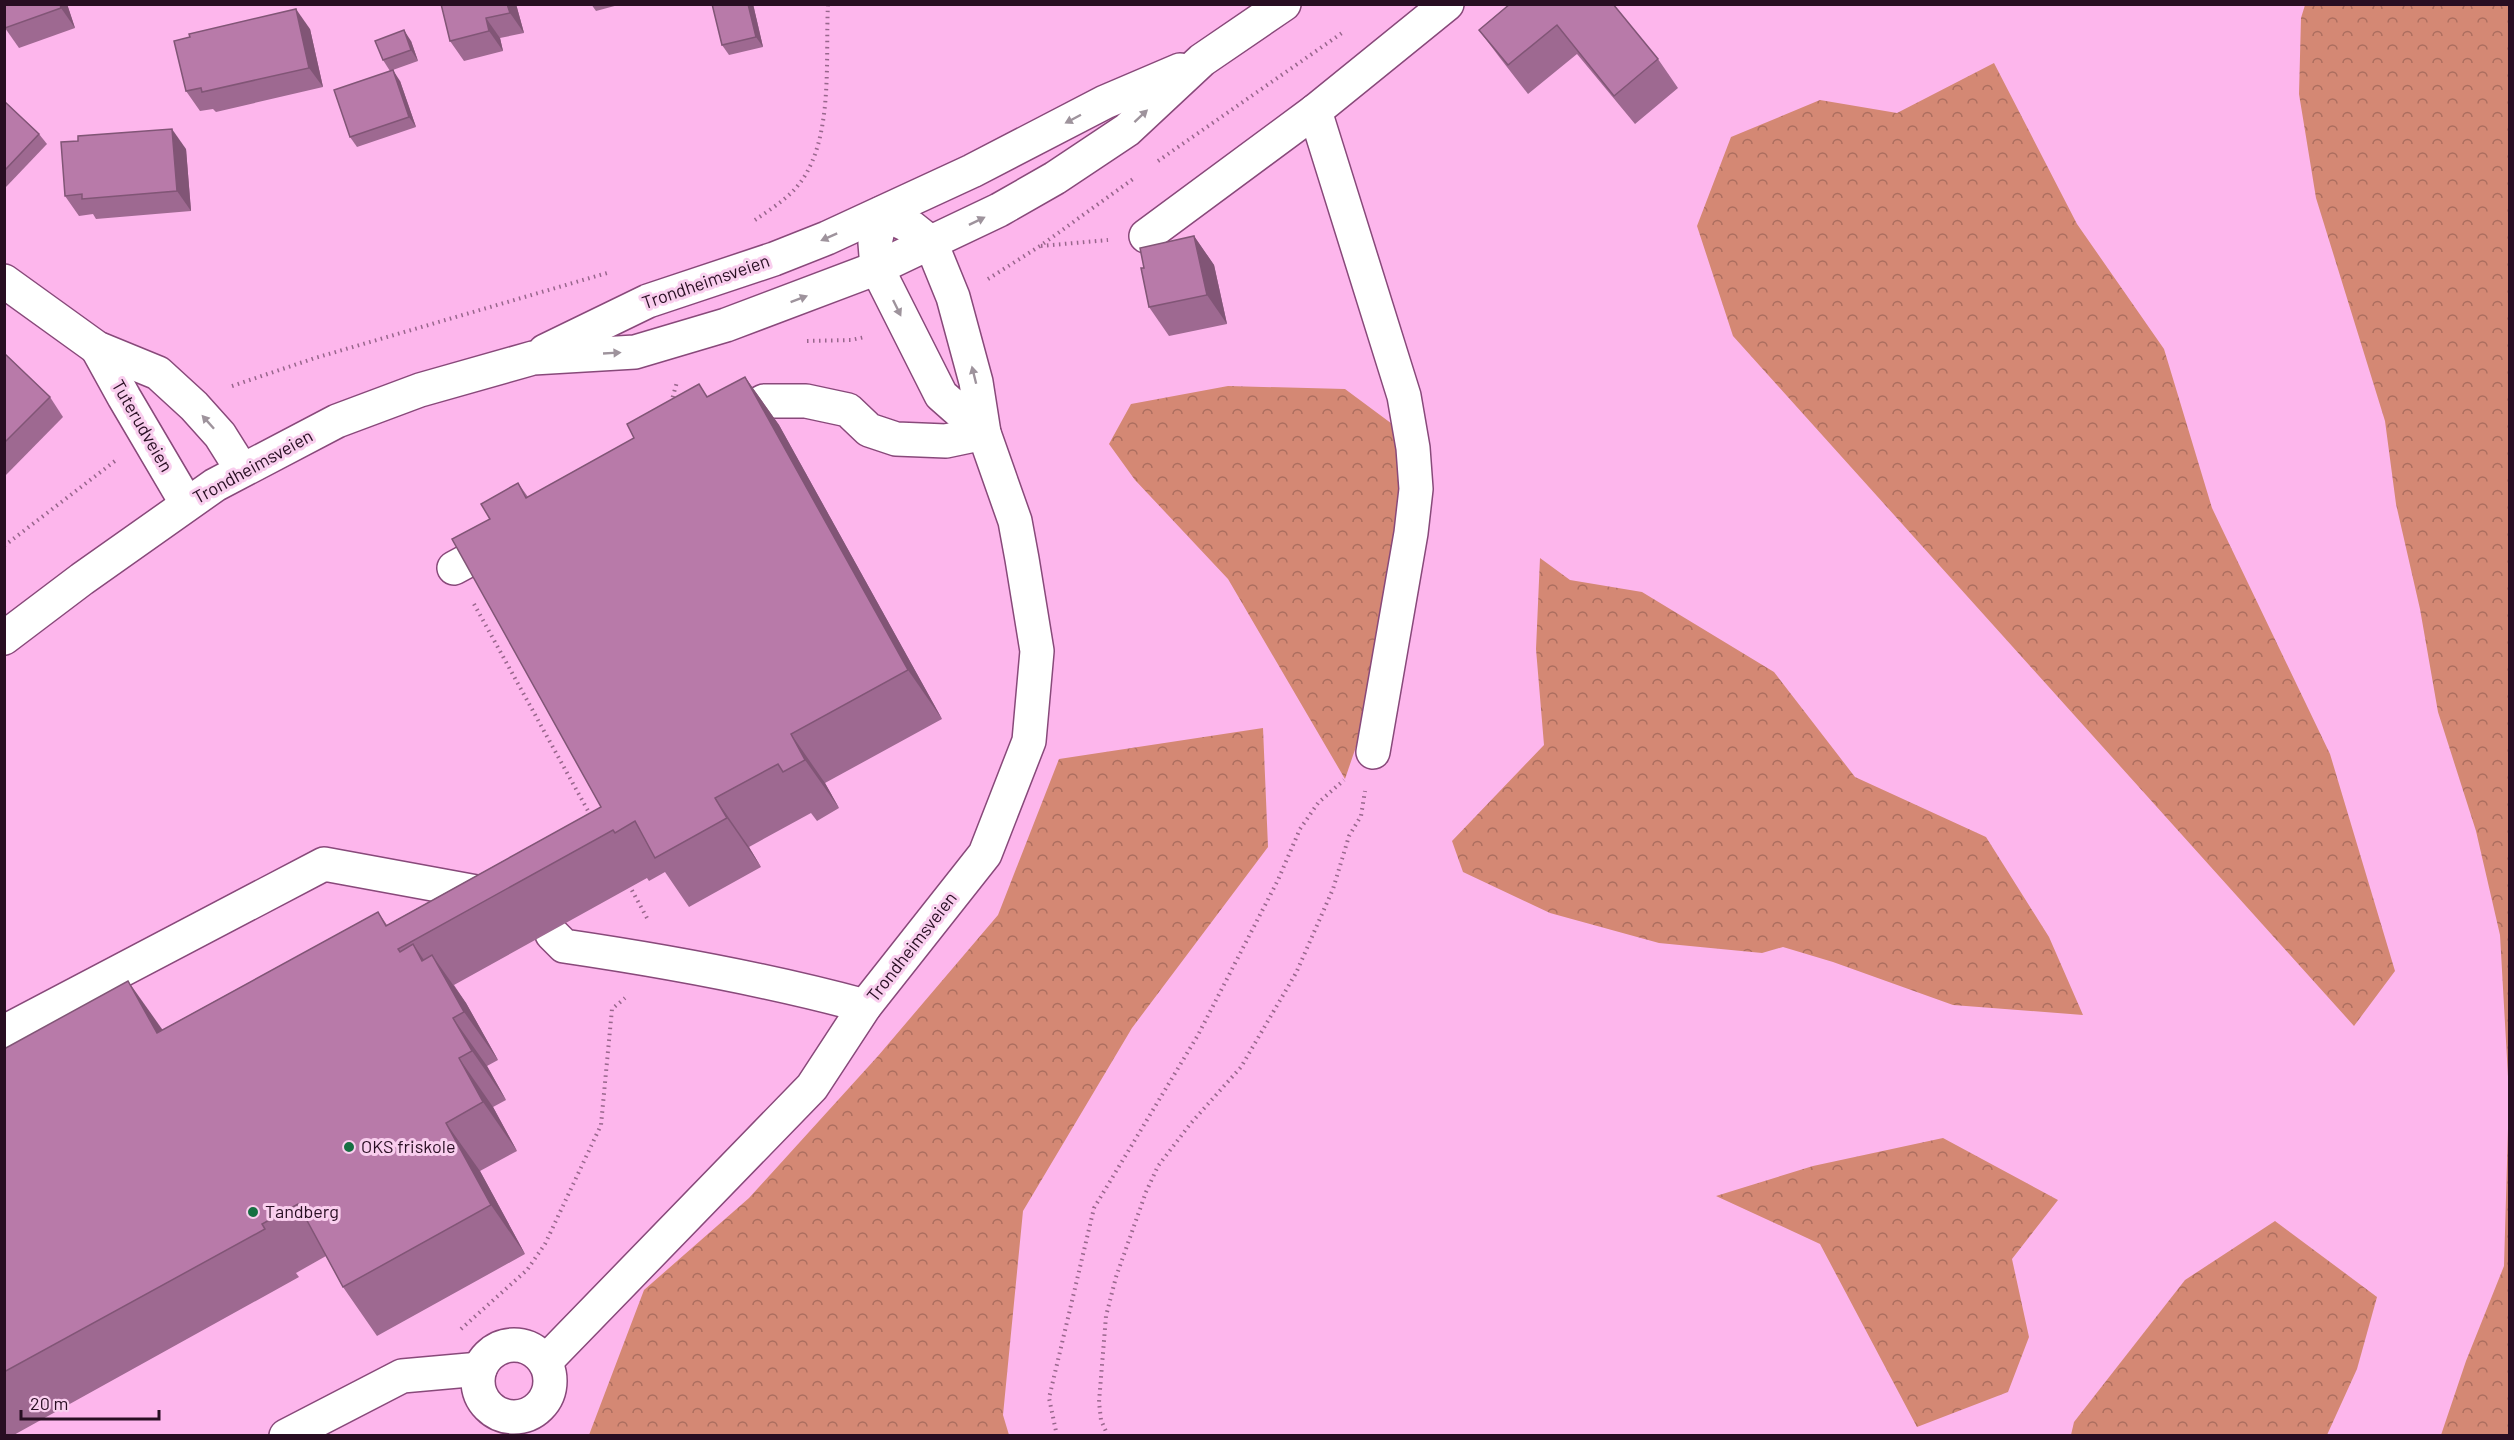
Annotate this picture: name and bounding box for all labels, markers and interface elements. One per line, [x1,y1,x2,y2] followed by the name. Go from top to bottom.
[1133,110,1148,123] one-way arrow
[1064,114,1081,124] one-way arrow
[969,216,986,225] one-way arrow
[820,232,838,242] one-way arrow
[639,249,772,313] street label: Trondheimsveien
[790,294,808,304] one-way arrow
[892,299,901,316] one-way arrow
[603,348,622,358] one-way arrow
[968,366,978,385] one-way arrow
[108,376,178,475] street label: Tuterudveien
[202,415,215,430] one-way arrow
[189,424,316,508] street label: Trondheimsveien
[861,887,961,1006] street label: Trondheimsveien
[361,1135,456,1157] place label: OKS friskole
[342,1140,356,1154] marker: OKS friskole
[265,1200,339,1222] place label: Tandberg
[246,1205,260,1219] marker: Tandberg
[21,1383,159,1421] scale bar
[30,1392,68,1414] text: 20 m

